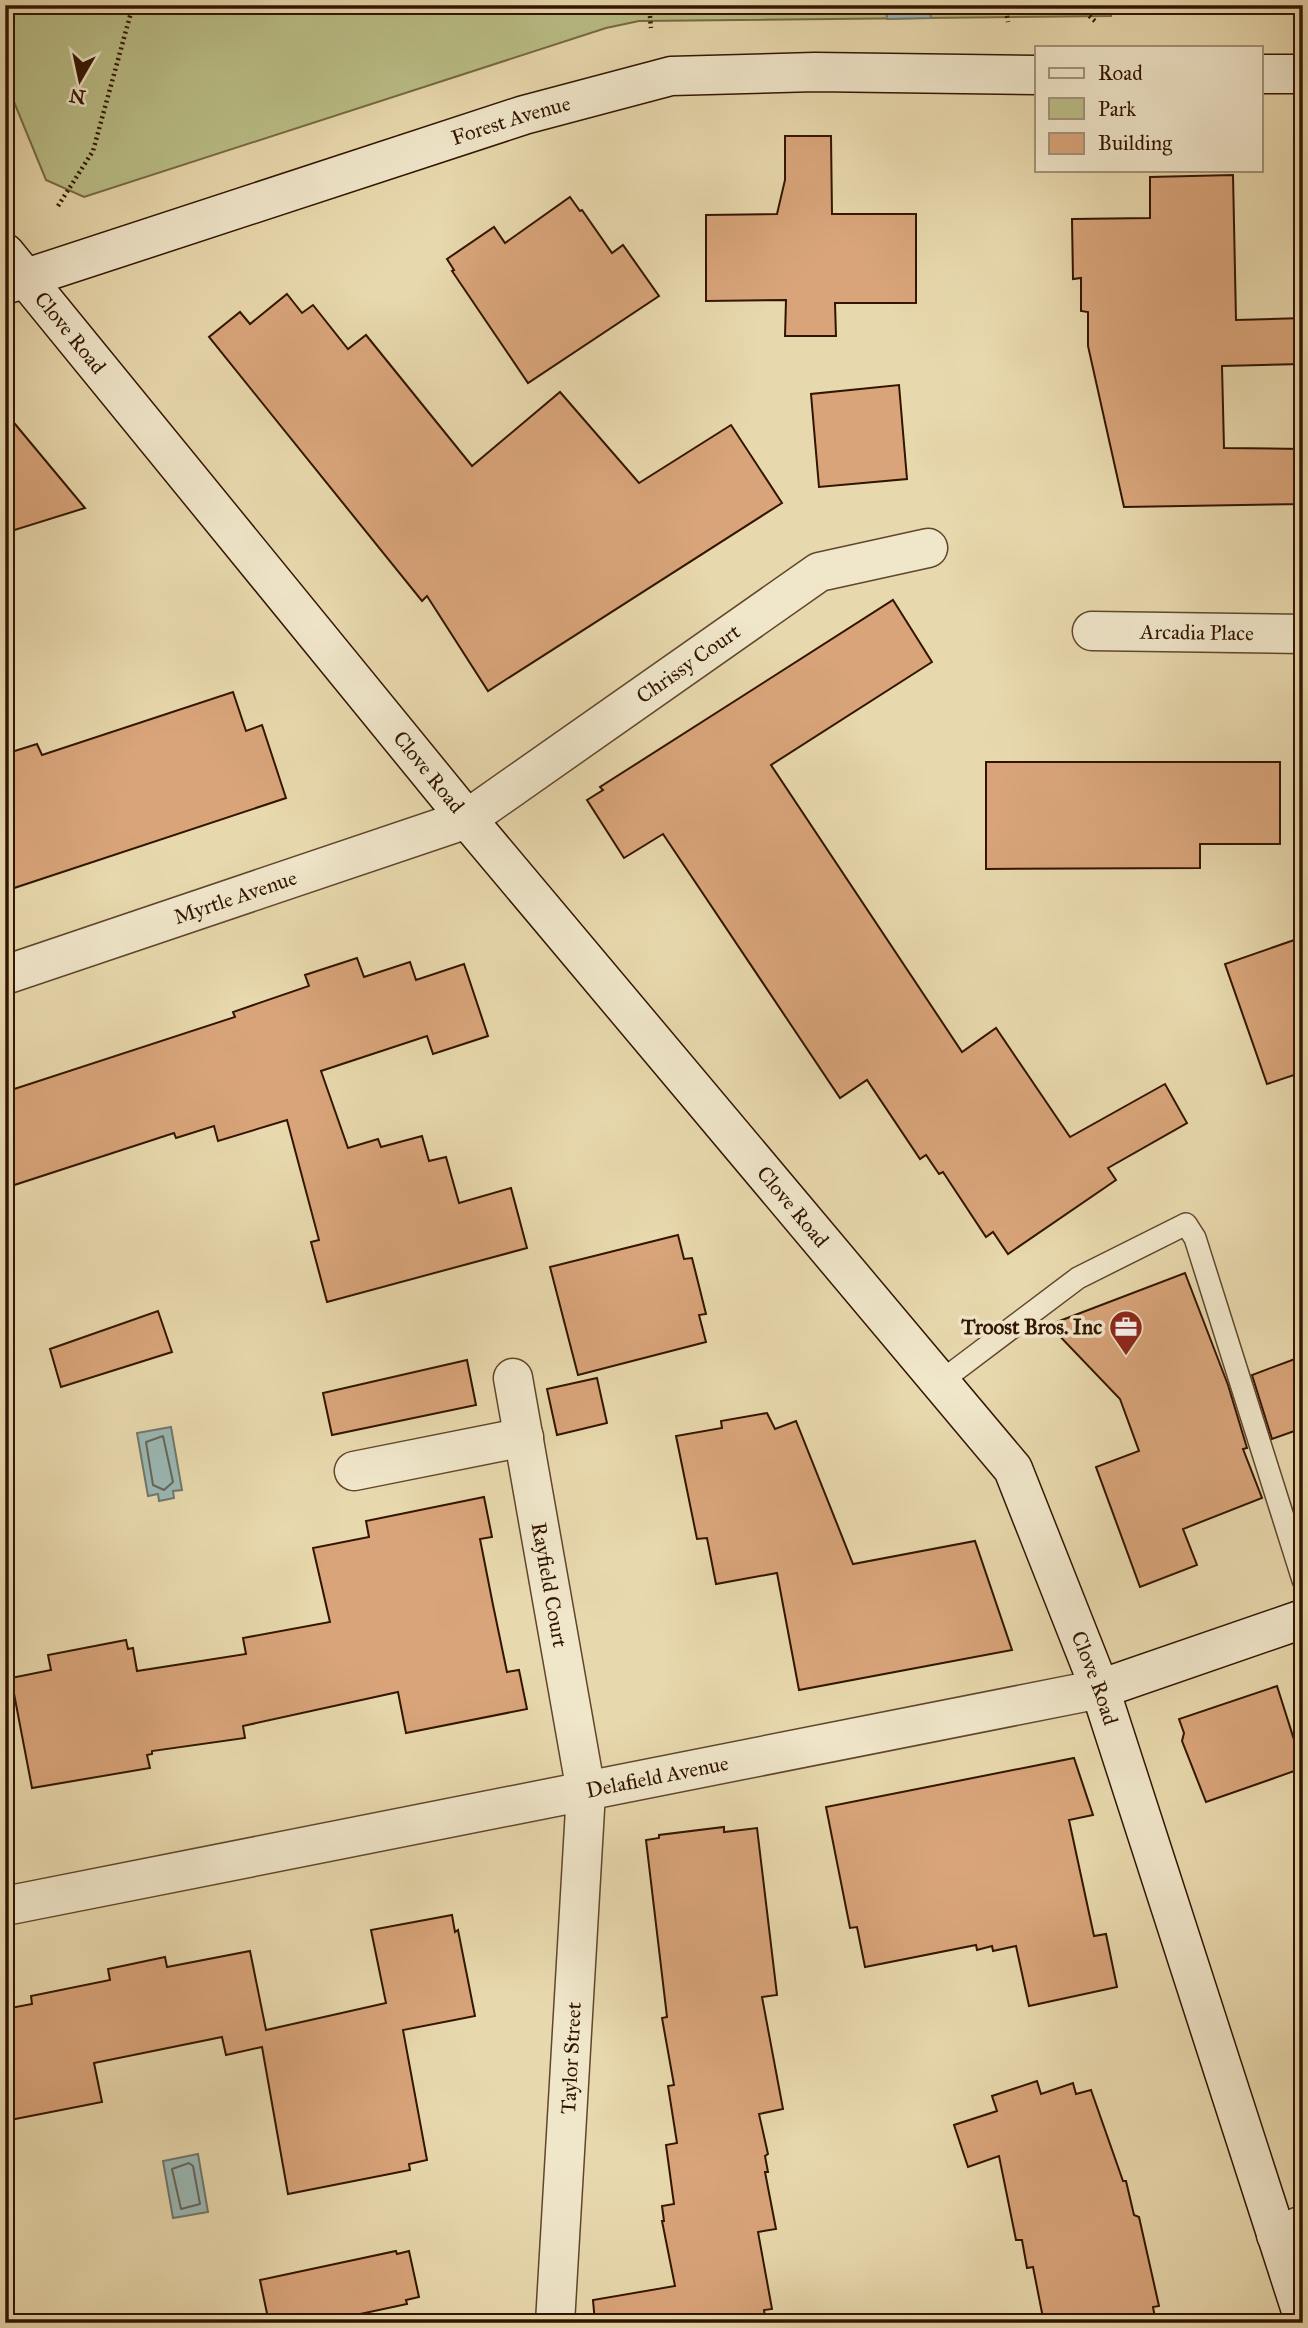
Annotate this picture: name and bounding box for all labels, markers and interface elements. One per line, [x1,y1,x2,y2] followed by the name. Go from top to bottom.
[46,46,116,116] north arrow
[1035,46,1262,172] legend
[1098,60,1143,86] text: Road
[68,84,87,109] text: N
[448,90,573,151] street label: Forest Avenue
[1098,96,1136,122] text: Park
[1098,130,1172,156] text: Building
[29,286,112,379] street label: Clove Road
[631,618,746,709] street label: Chrissy Court
[1139,619,1254,646] street label: Arcadia Place
[387,726,470,819] street label: Clove Road
[170,864,300,930] street label: Myrtle Avenue
[751,1161,835,1253] street label: Clove Road
[1107,1308,1145,1357] office icon: Troost Bros. Inc
[960,1314,1102,1340] place label: Troost Bros. Inc
[526,1520,573,1650] street label: Rayfield Court
[1065,1627,1124,1729] street label: Clove Road
[584,1750,731,1804] street label: Delafield Avenue
[555,2001,587,2115] street label: Taylor Street

